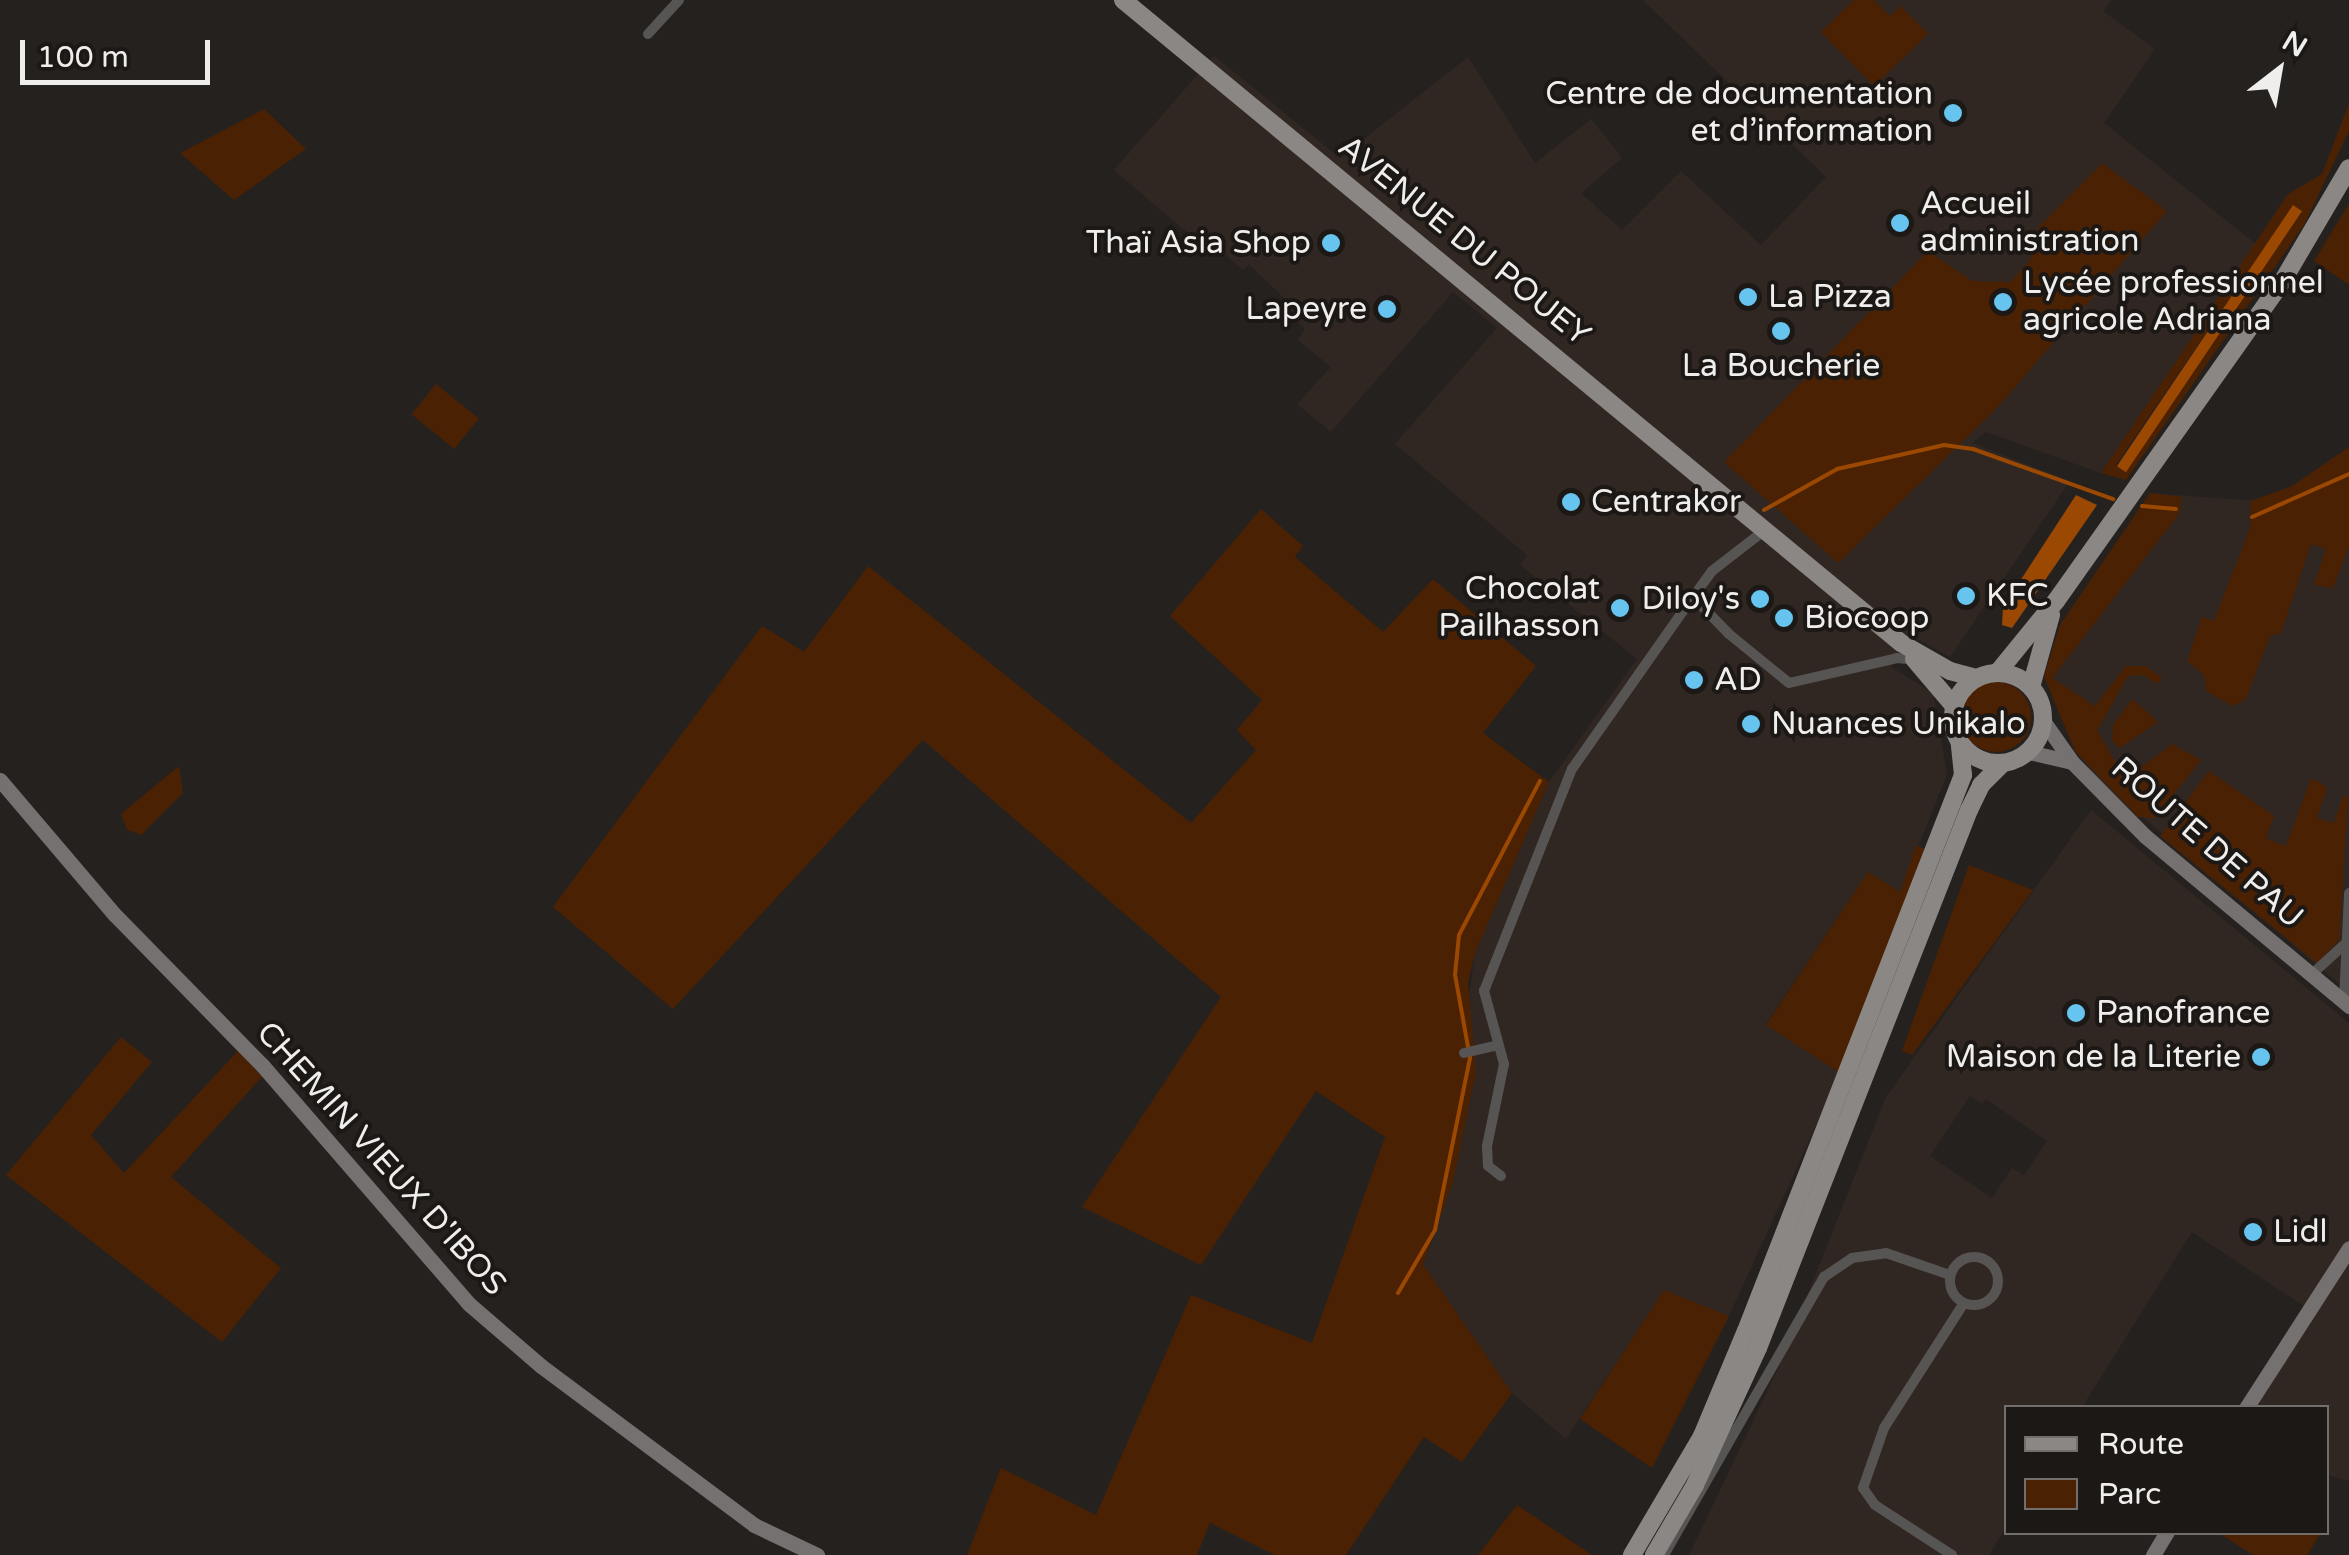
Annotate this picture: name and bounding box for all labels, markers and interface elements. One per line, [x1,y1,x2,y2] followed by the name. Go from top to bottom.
[25,20,215,82] scale bar
[2229,20,2329,120] north arrow
[2276,24,2313,65] text: N
[37,39,129,76] text: 100 m
[1545,76,1933,151] place label: Centre de documentation et d’information
[1942,102,1964,124] marker: Centre de documentation et d’information
[1330,128,1598,354] street label: AVENUE DU POUEY
[1920,186,2139,261] place label: Accueil administration
[1889,212,1911,234] marker: Accueil administration
[1086,224,1311,262] place label: Thaï Asia Shop
[1320,232,1342,254] marker: Thaï Asia Shop
[2023,265,2324,340] place label: Lycée professionnel agricole Adriana
[1768,278,1892,316] place label: La Pizza
[1737,286,1759,308] marker: La Pizza
[1245,290,1367,328] place label: Lapeyre
[1992,291,2014,313] marker: Lycée professionnel agricole Adriana
[1376,298,1398,320] marker: Lapeyre
[1770,320,1792,342] marker: La Boucherie
[1682,347,1880,385] place label: La Boucherie
[1591,483,1741,521] place label: Centrakor
[1560,491,1582,513] marker: Centrakor
[1438,571,1600,646] place label: Chocolat Pailhasson
[1986,577,2048,615] place label: KFC
[1641,580,1740,618] place label: Diloy's
[1955,585,1977,607] marker: KFC
[1749,588,1771,610] marker: Diloy's
[1609,597,1631,619] marker: Chocolat Pailhasson
[1804,599,1929,637] place label: Biocoop
[1773,607,1795,629] marker: Biocoop
[1714,661,1762,699] place label: AD
[1683,669,1705,691] marker: AD
[1771,705,2026,743] place label: Nuances Unikalo
[1740,713,1762,735] marker: Nuances Unikalo
[2103,749,2311,937] street label: ROUTE DE PAU
[2096,994,2270,1032] place label: Panofrance
[2065,1002,2087,1024] marker: Panofrance
[248,1014,514,1304] street label: CHEMIN VIEUX D'IBOS
[1946,1038,2241,1076] place label: Maison de la Literie
[2250,1046,2272,1068] marker: Maison de la Literie
[2273,1213,2328,1251] place label: Lidl
[2242,1221,2264,1243] marker: Lidl
[2004,1405,2329,1535] legend
[2098,1426,2184,1463] text: Route
[2098,1476,2161,1513] text: Parc

